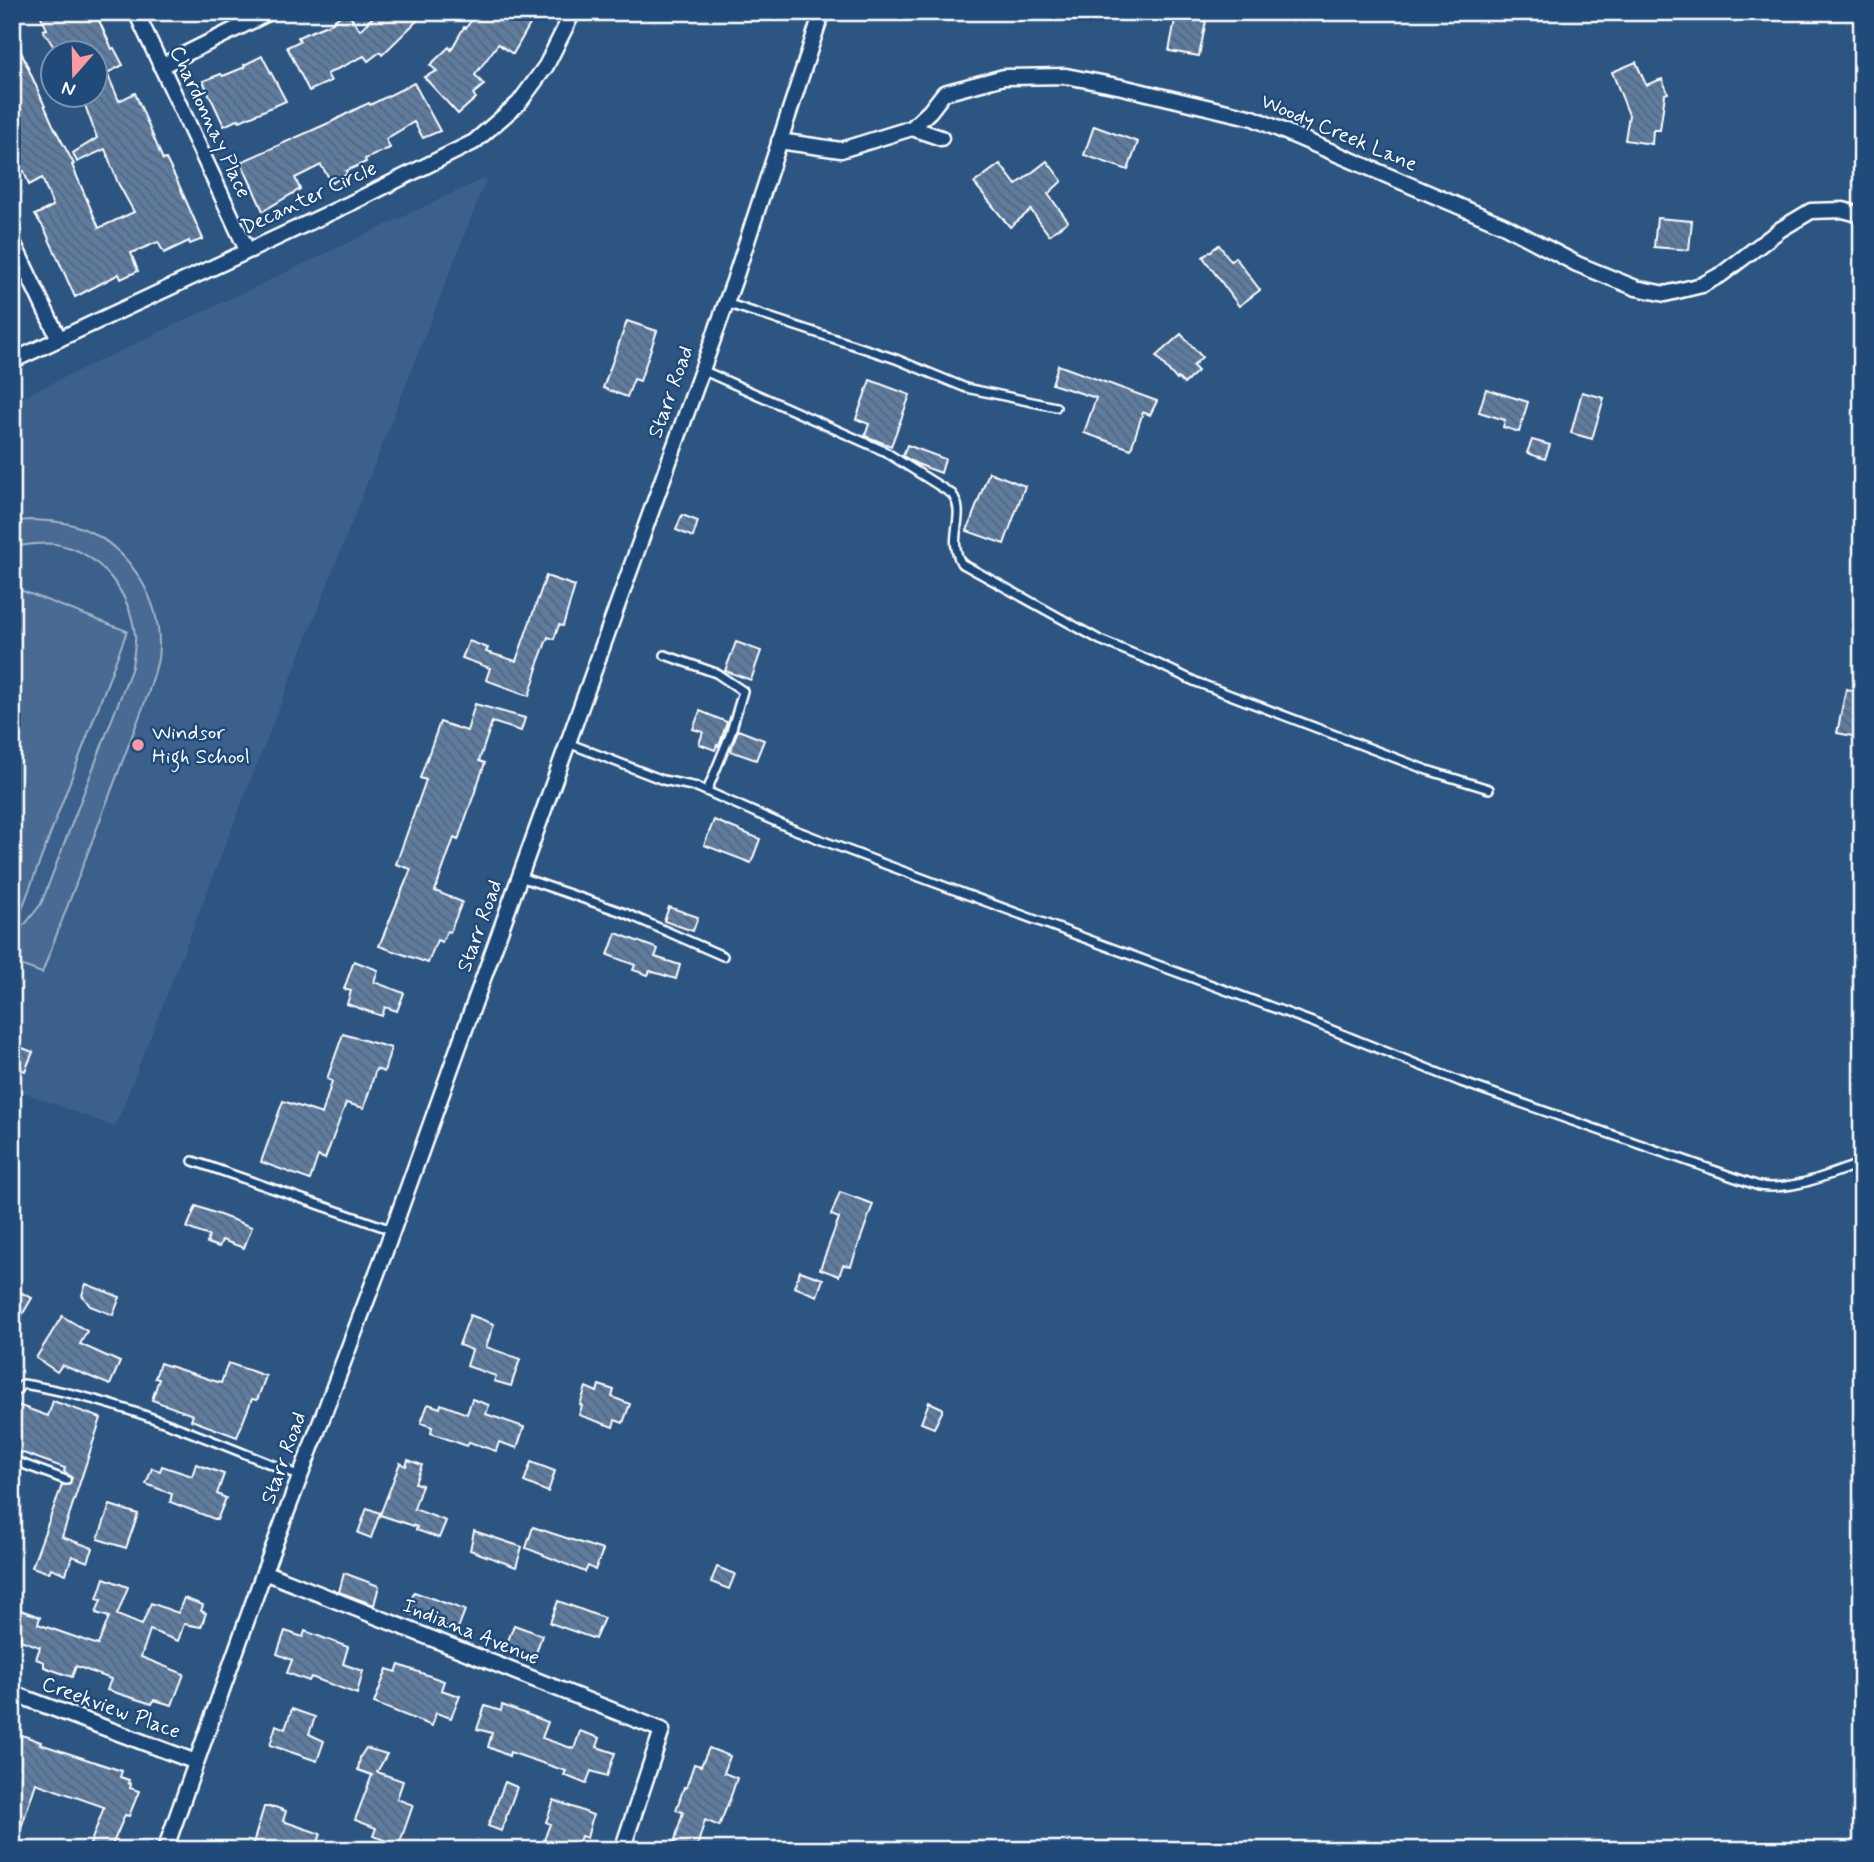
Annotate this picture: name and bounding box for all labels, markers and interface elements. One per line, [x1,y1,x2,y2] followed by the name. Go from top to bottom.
[38,38,108,108] north arrow
[162,41,258,203] street label: Chardonnay Place
[58,75,79,102] text: N
[1256,87,1422,179] street label: Woody Creek Lane
[237,154,381,242] street label: Decanter Circle
[641,342,701,442] street label: Starr Road
[152,719,250,773] place label: Windsor High School
[130,737,146,753] marker: Windsor High School
[450,876,510,976] street label: Starr Road
[254,1408,314,1508] street label: Starr Road
[398,1592,544,1672] street label: Indiana Avenue
[38,1670,184,1746] street label: Creekview Place

